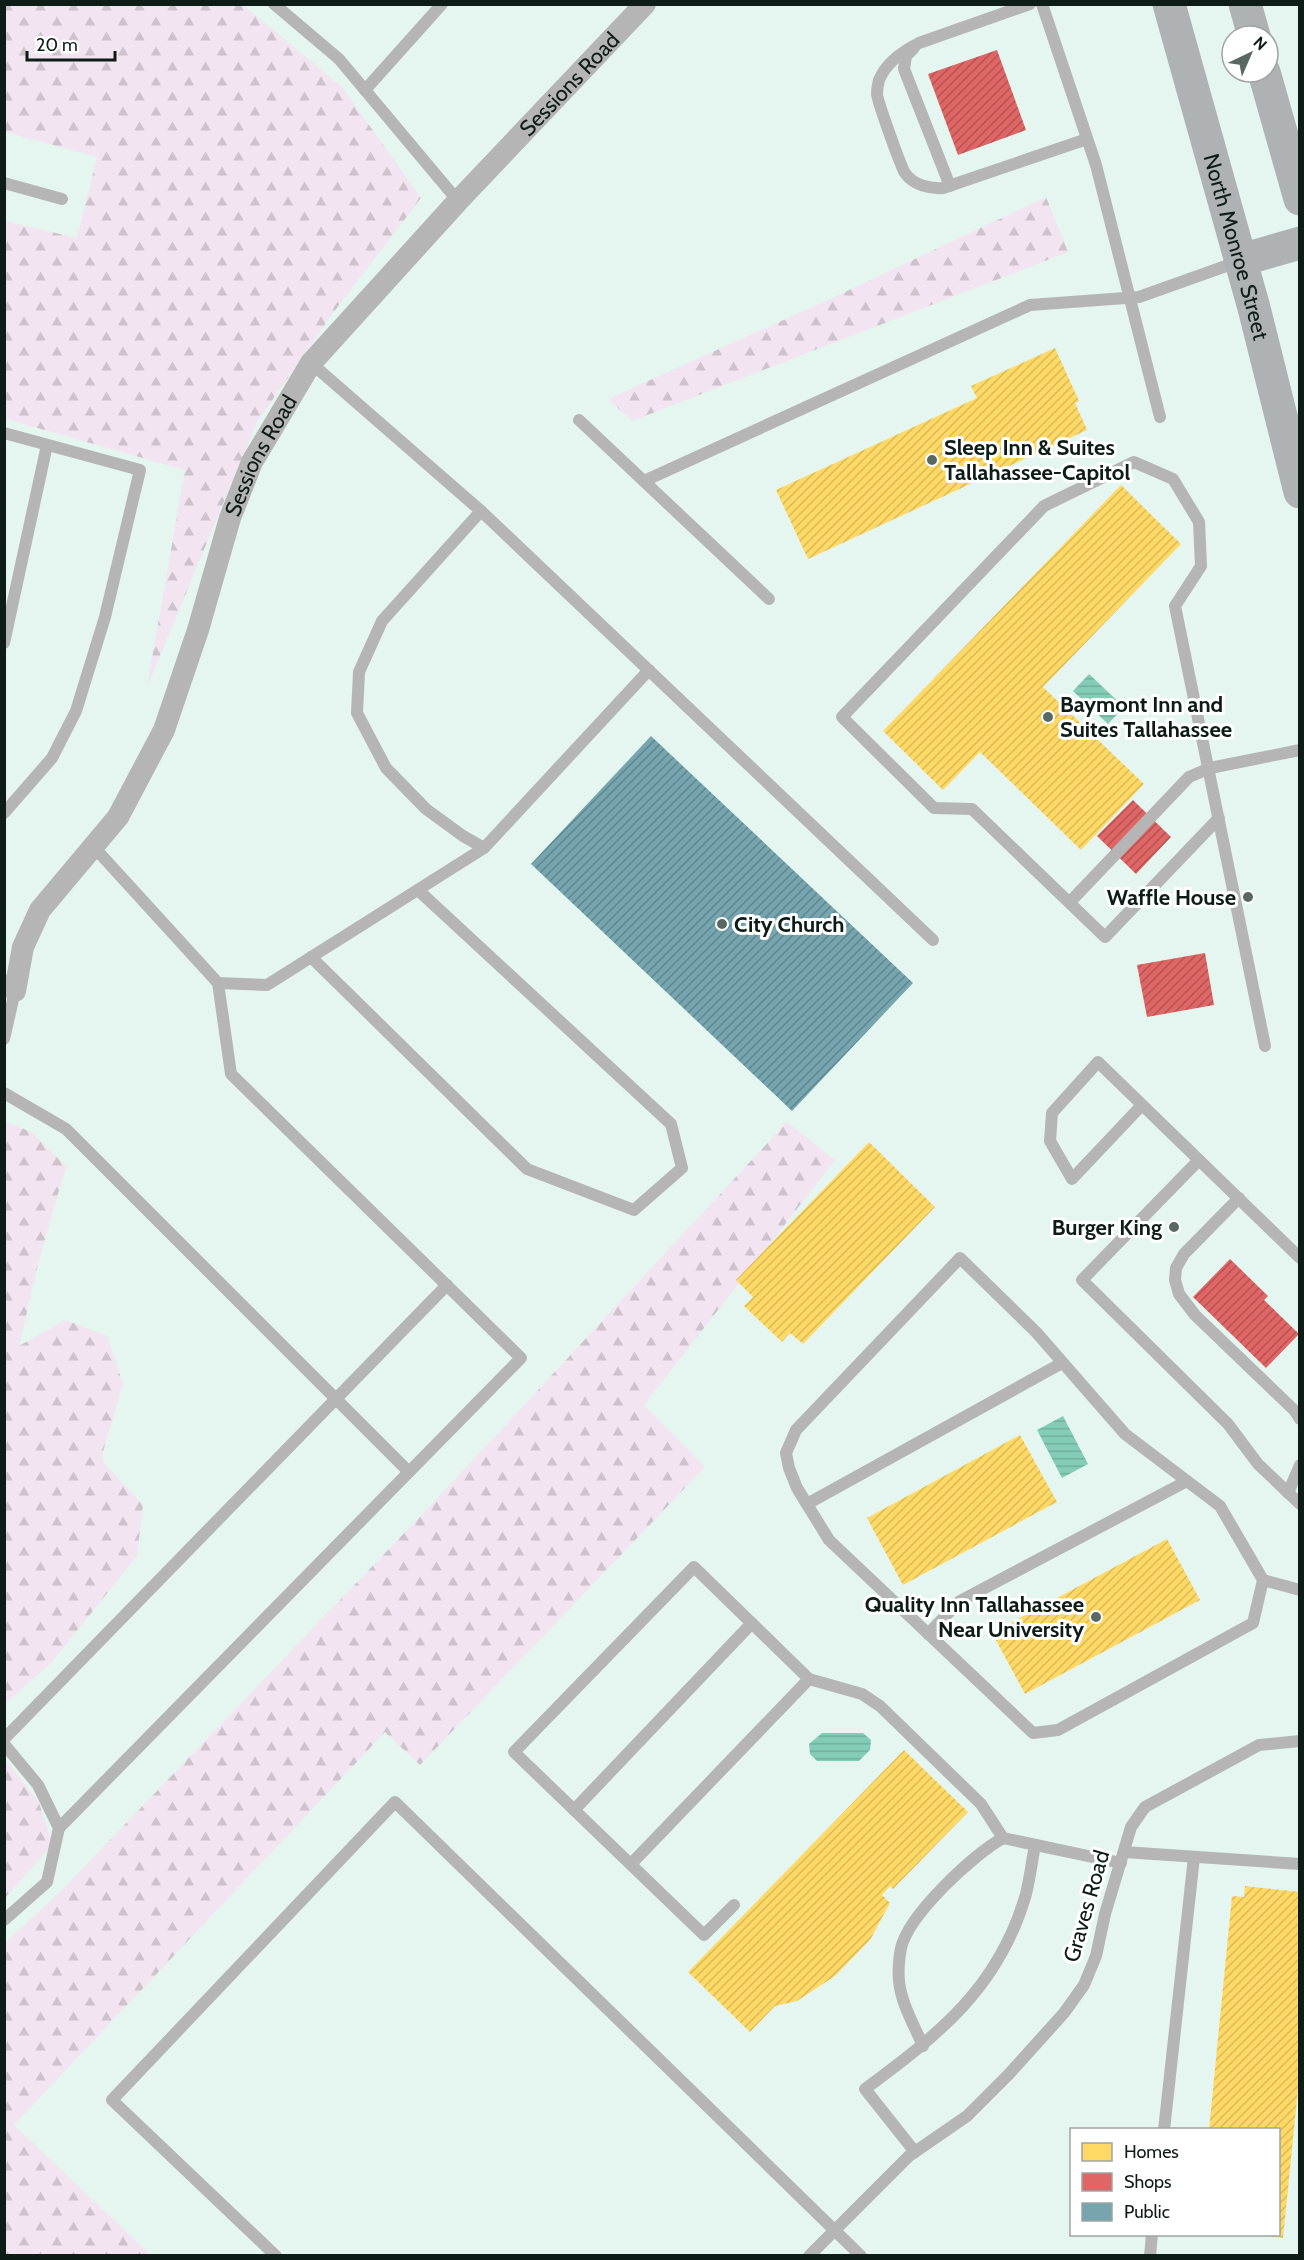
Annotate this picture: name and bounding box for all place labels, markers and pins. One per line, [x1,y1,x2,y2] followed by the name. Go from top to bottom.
[944,434,1130,486] place label: Sleep Inn & Suites Tallahassee-Capitol
[925,453,939,467] marker: Sleep Inn & Suites Tallahassee-Capitol
[1060,691,1232,743] place label: Baymont Inn and Suites Tallahassee
[1041,710,1055,724] marker: Baymont Inn and Suites Tallahassee
[1107,884,1236,911] place label: Waffle House
[1241,890,1255,904] marker: Waffle House
[734,911,844,938] place label: City Church
[715,917,729,931] marker: City Church
[1052,1214,1162,1241] place label: Burger King
[1167,1220,1181,1234] marker: Burger King
[865,1591,1084,1643] place label: Quality Inn Tallahassee Near University
[1089,1610,1103,1624] marker: Quality Inn Tallahassee Near University

